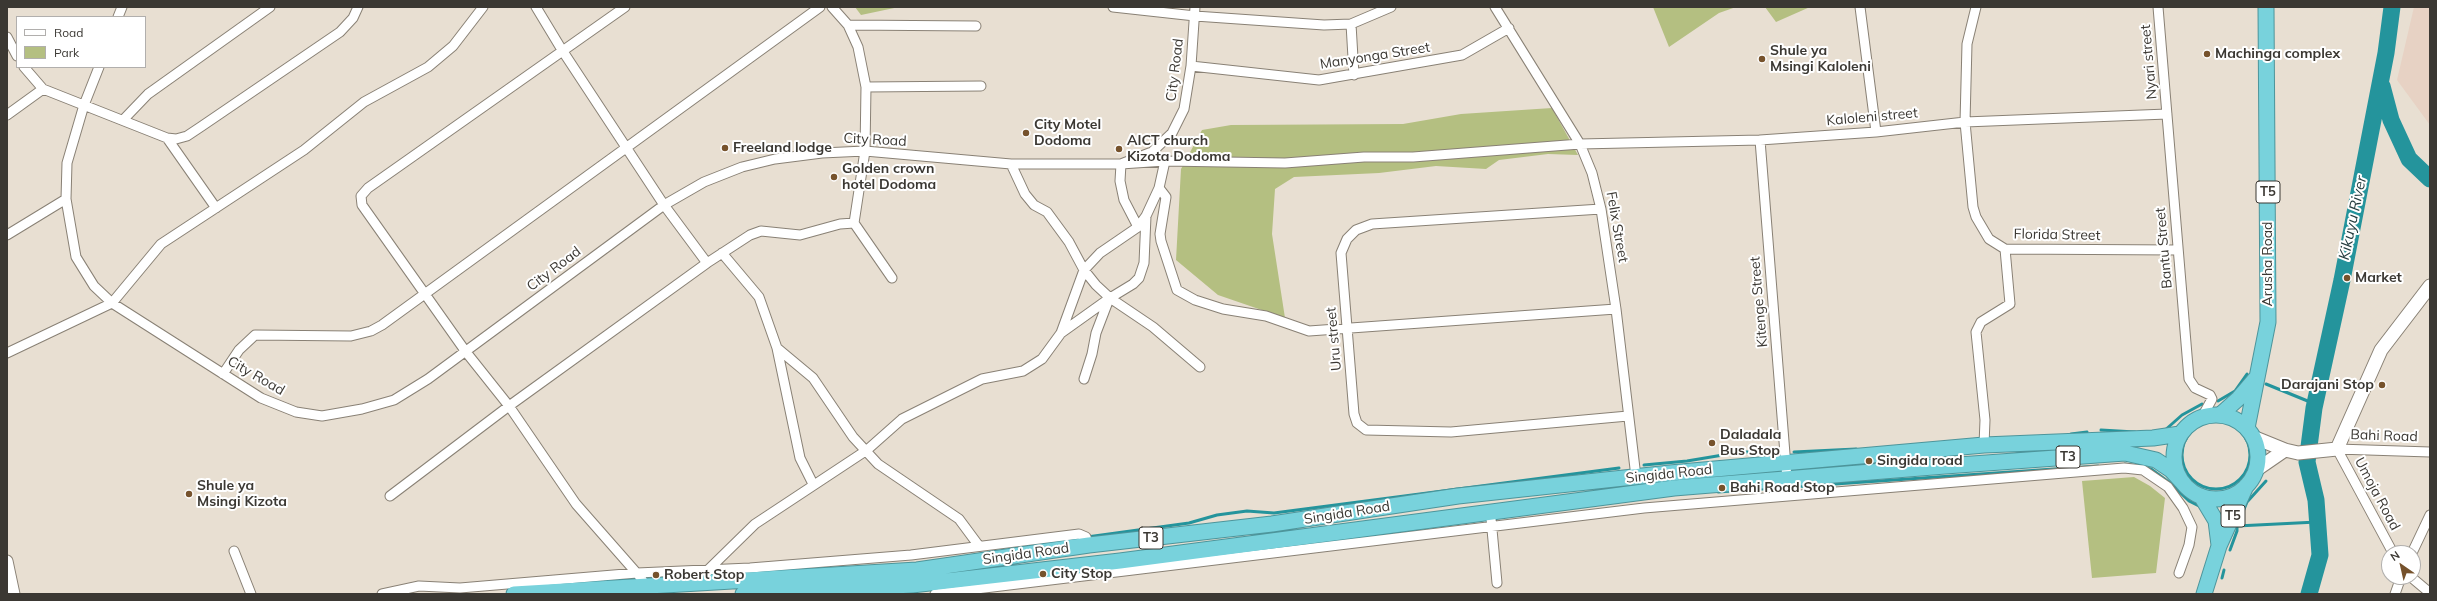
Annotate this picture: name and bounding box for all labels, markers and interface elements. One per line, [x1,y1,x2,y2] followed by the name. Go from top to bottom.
[16,16,146,68] legend
[2137,24,2161,100] street label: Nyari street
[54,25,83,40] text: Road
[1163,38,1187,102] street label: City Road
[1319,39,1431,73] street label: Manyonga Street
[1770,43,1871,76] place label: Shule ya Msingi Kaloleni
[54,45,79,60] text: Park
[2215,46,2340,62] place label: Machinga complex
[2202,49,2212,59] marker: Machinga complex
[1757,54,1767,64] marker: Shule ya Msingi Kaloleni
[1826,105,1918,129] street label: Kaloleni street
[1034,117,1101,150] place label: City Motel Dodoma
[1021,128,1031,138] marker: City Motel Dodoma
[843,130,907,150] street label: City Road
[1127,133,1230,166] place label: AICT church Kizota Dodoma
[733,140,832,156] place label: Freeland lodge
[720,143,730,153] marker: Freeland lodge
[1114,144,1124,154] marker: AICT church Kizota Dodoma
[842,161,936,194] place label: Golden crown hotel Dodoma
[829,172,839,182] marker: Golden crown hotel Dodoma
[2335,174,2371,262] water label: Kikuyu River
[2256,181,2280,203] road number: T5
[1602,190,1632,264] street label: Felix Street
[2152,207,2176,289] street label: Bantu Street
[2260,222,2276,306] street label: Arusha Road
[2013,226,2101,244] street label: Florida Street
[524,243,584,295] street label: City Road
[1747,256,1771,348] street label: Kitenge Street
[2355,270,2402,286] place label: Market
[2342,273,2352,283] marker: Market
[1323,306,1345,372] street label: Uru street
[224,353,288,399] street label: City Road
[2281,377,2374,393] place label: Darajani Stop
[2377,380,2387,390] marker: Darajani Stop
[2350,426,2418,446] street label: Bahi Road
[1720,427,1781,460] place label: Daladala Bus Stop
[1707,438,1717,448] marker: Daladala Bus Stop
[2056,446,2080,468] road number: T3
[1877,453,1963,469] place label: Singida road
[2351,455,2403,533] street label: Umoja Road
[1864,456,1874,466] marker: Singida road
[1625,461,1713,487] street label: Singida Road
[197,478,287,510] place label: Shule ya Msingi Kizota
[1730,480,1835,496] place label: Bahi Road Stop
[1717,483,1727,493] marker: Bahi Road Stop
[184,489,194,499] marker: Shule ya Msingi Kizota
[1303,498,1391,528] street label: Singida Road
[2221,505,2245,527] road number: T5
[1139,527,1163,549] road number: T3
[982,540,1070,568] street label: Singida Road
[2381,545,2421,585] north arrow
[2387,548,2402,564] text: N
[1051,566,1112,582] place label: City Stop
[664,567,744,583] place label: Robert Stop
[1038,569,1048,579] marker: City Stop
[651,570,661,580] marker: Robert Stop

